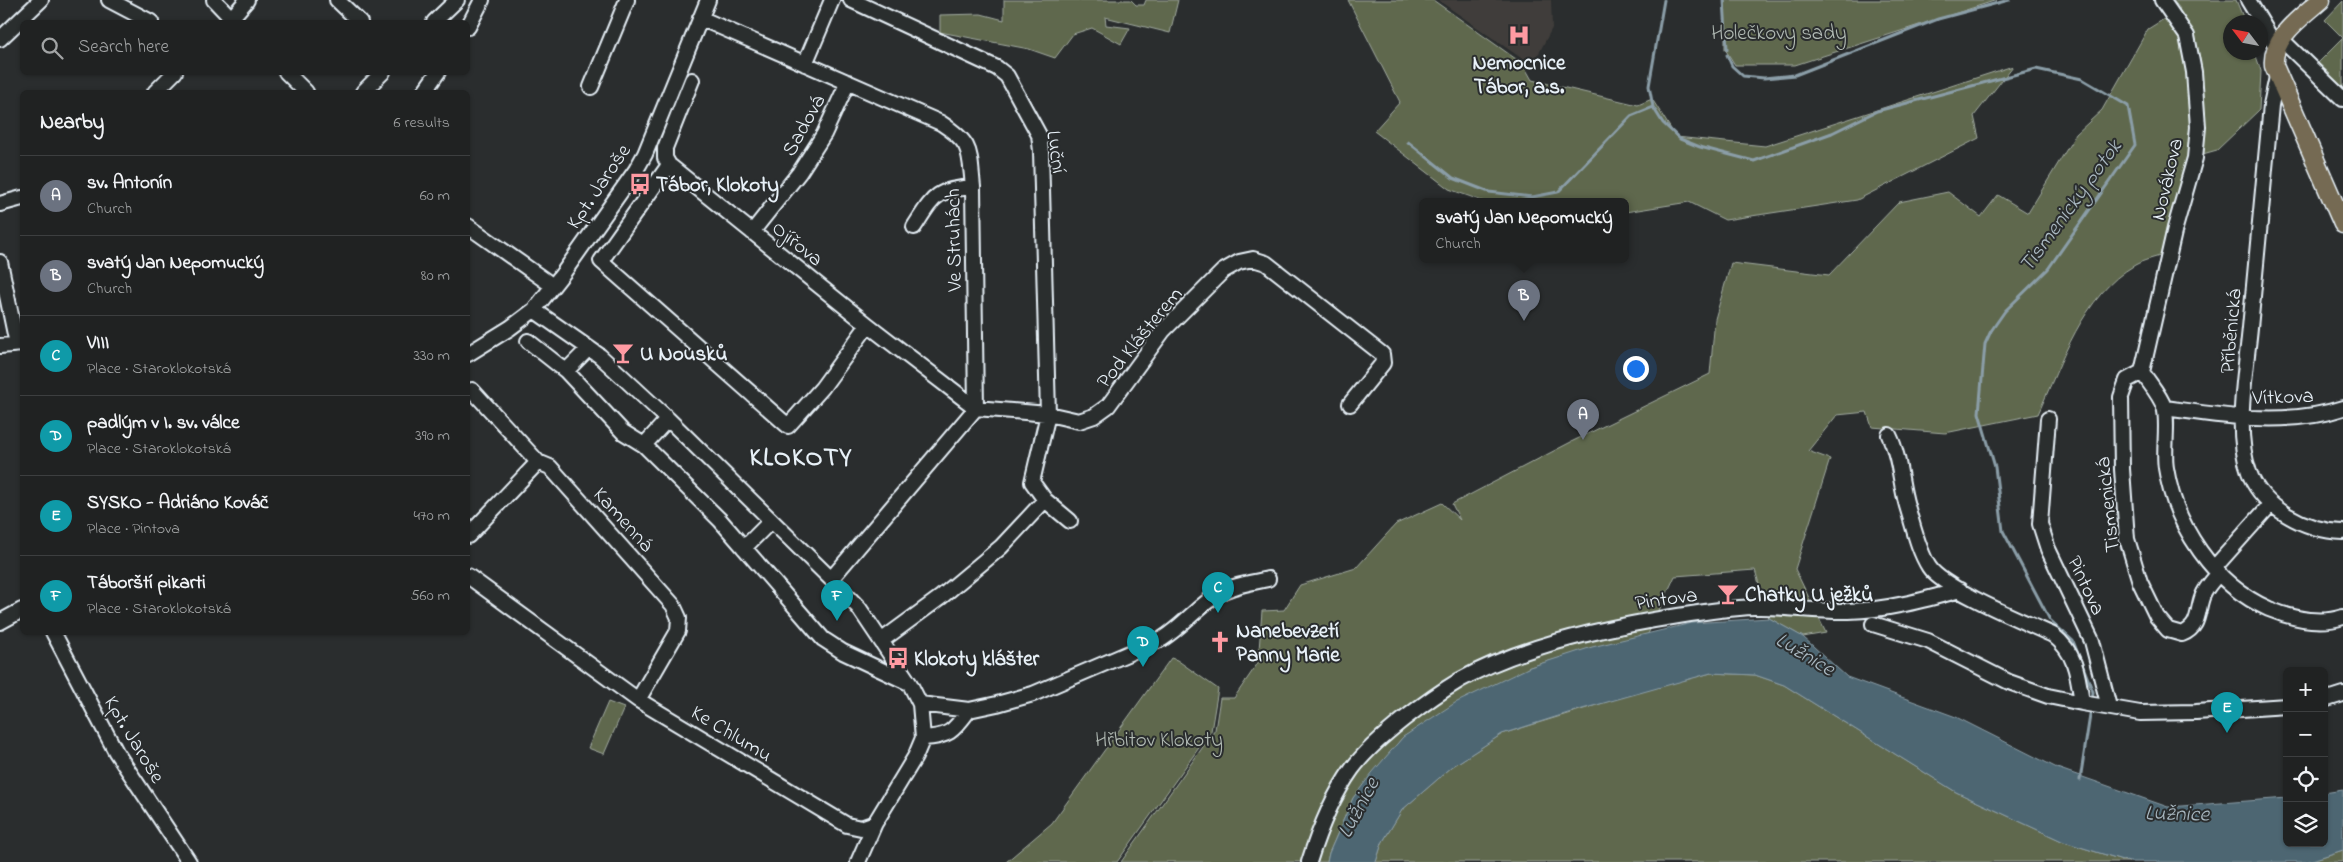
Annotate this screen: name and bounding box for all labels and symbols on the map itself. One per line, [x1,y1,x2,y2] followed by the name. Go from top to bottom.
[2223,15,2268,60] north arrow
[1711,19,1847,51] park label: Holečkovy sady
[1506,22,1532,48] hospital icon: Nemocnice Tábor, a.s.
[1473,49,1566,103] place label: Nemocnice Tábor, a.s.
[776,89,834,162] street label: Sadová
[1037,129,1073,176] street label: Luční
[2012,132,2132,280] water label: Tismenický potok
[2144,135,2192,223] street label: Novákova
[560,138,640,236] street label: Kpt. Jaroše
[627,171,653,197] bus stop icon: Tábor, Klokoty
[656,171,779,203] place label: Tábor, Klokoty
[939,188,971,293] street label: Ve Struhách
[765,214,829,275] street label: Ojířova
[1508,280,1540,321] pin: B
[1090,281,1191,395] street label: Pod Klášterem
[2213,287,2251,375] street label: Příběnická
[610,340,636,366] bar icon: U Nousků
[640,340,727,370] place label: U Nousků
[1623,356,1649,382] your location
[2251,382,2314,414] street label: Vítkova
[1567,399,1599,440] pin: A
[750,440,852,478] district label: KLOKOTY
[2089,455,2129,554] street label: Tismenická
[585,481,660,560] street label: Kamenná
[2058,551,2112,620] street label: Pintova
[1202,572,1234,613] pin: C
[821,580,853,621] pin: F
[1633,581,1699,619] street label: Pintova
[1715,581,1741,607] bar icon: Chatky U ježků
[1745,581,1873,613] place label: Chatky U ježků
[1236,617,1340,673] place label: Nanebevzetí Panny Marie
[1769,625,1841,686] water label: Lužnice
[1127,626,1159,667] pin: D
[1207,629,1233,655] church icon: Nanebevzetí Panny Marie
[885,645,911,671] bus stop icon: Klokoty klášter
[914,645,1040,677] place label: Klokoty klášter
[95,691,172,790] street label: Kpt. Jaroše
[2211,692,2243,733] pin: E
[685,699,777,771] street label: Ke Chlumu
[1095,726,1223,758] park label: Hřbitov Klokoty
[1330,772,1389,844] water label: Lužnice
[2145,798,2211,832] water label: Lužnice

